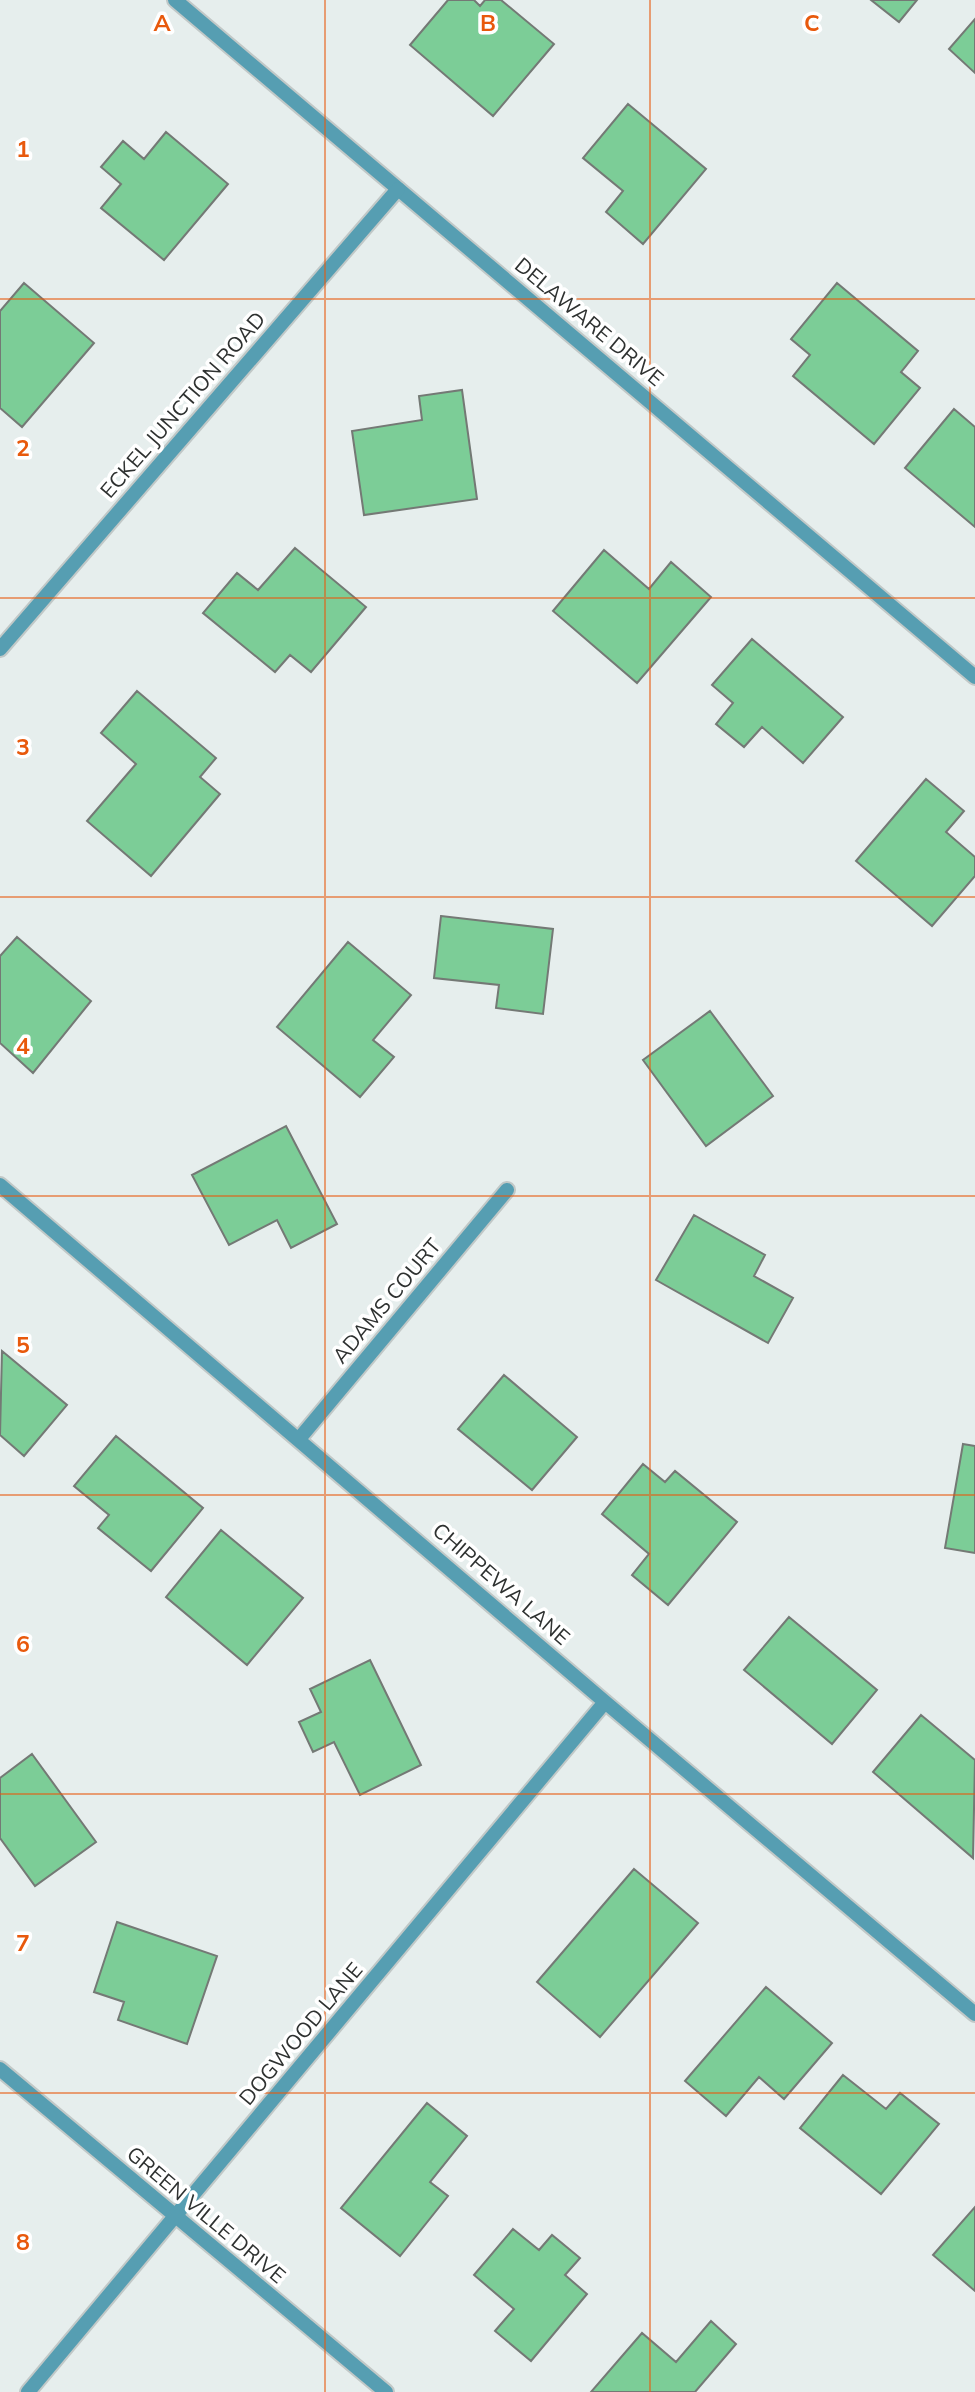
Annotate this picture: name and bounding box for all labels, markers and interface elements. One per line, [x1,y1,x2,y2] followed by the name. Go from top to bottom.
[153,8,171,37] text: A
[480,8,496,37] text: B
[804,8,820,37] text: C
[16,134,30,163] text: 1
[510,251,669,391] street label: DELAWARE DRIVE
[94,306,270,503] street label: ECKEL JUNCTION ROAD
[16,433,30,462] text: 2
[16,732,30,761] text: 3
[16,1031,30,1060] text: 4
[326,1232,446,1368] street label: ADAMS COURT
[16,1330,30,1359] text: 5
[428,1517,575,1650] street label: CHIPPEWA LANE
[16,1629,30,1658] text: 6
[16,1928,30,1957] text: 7
[233,1957,367,2110] street label: DOGWOOD LANE
[122,2140,291,2288] street label: GREEN VILLE DRIVE
[16,2227,30,2256] text: 8

